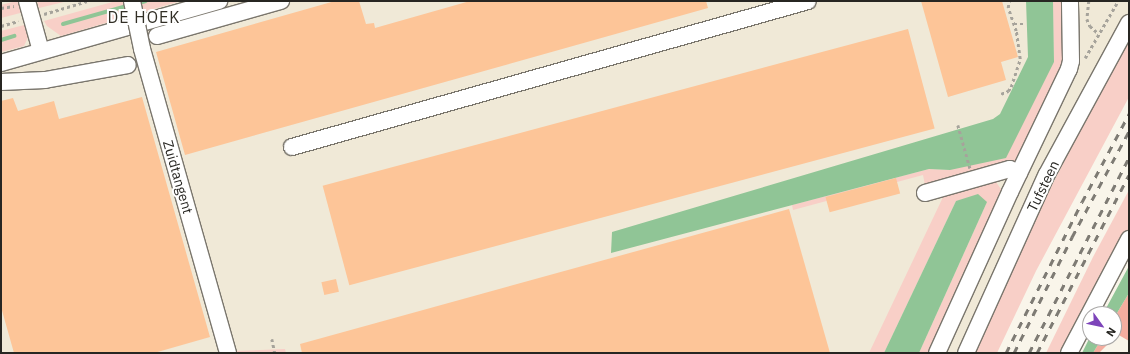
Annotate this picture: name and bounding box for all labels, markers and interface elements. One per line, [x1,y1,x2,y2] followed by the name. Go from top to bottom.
[108,7,180,27] district label: DE HOEK
[159,138,197,216] street label: Zuidtangent
[1023,158,1063,214] street label: Tufsteen
[1082,306,1122,346] north arrow
[1103,325,1119,339] text: N

